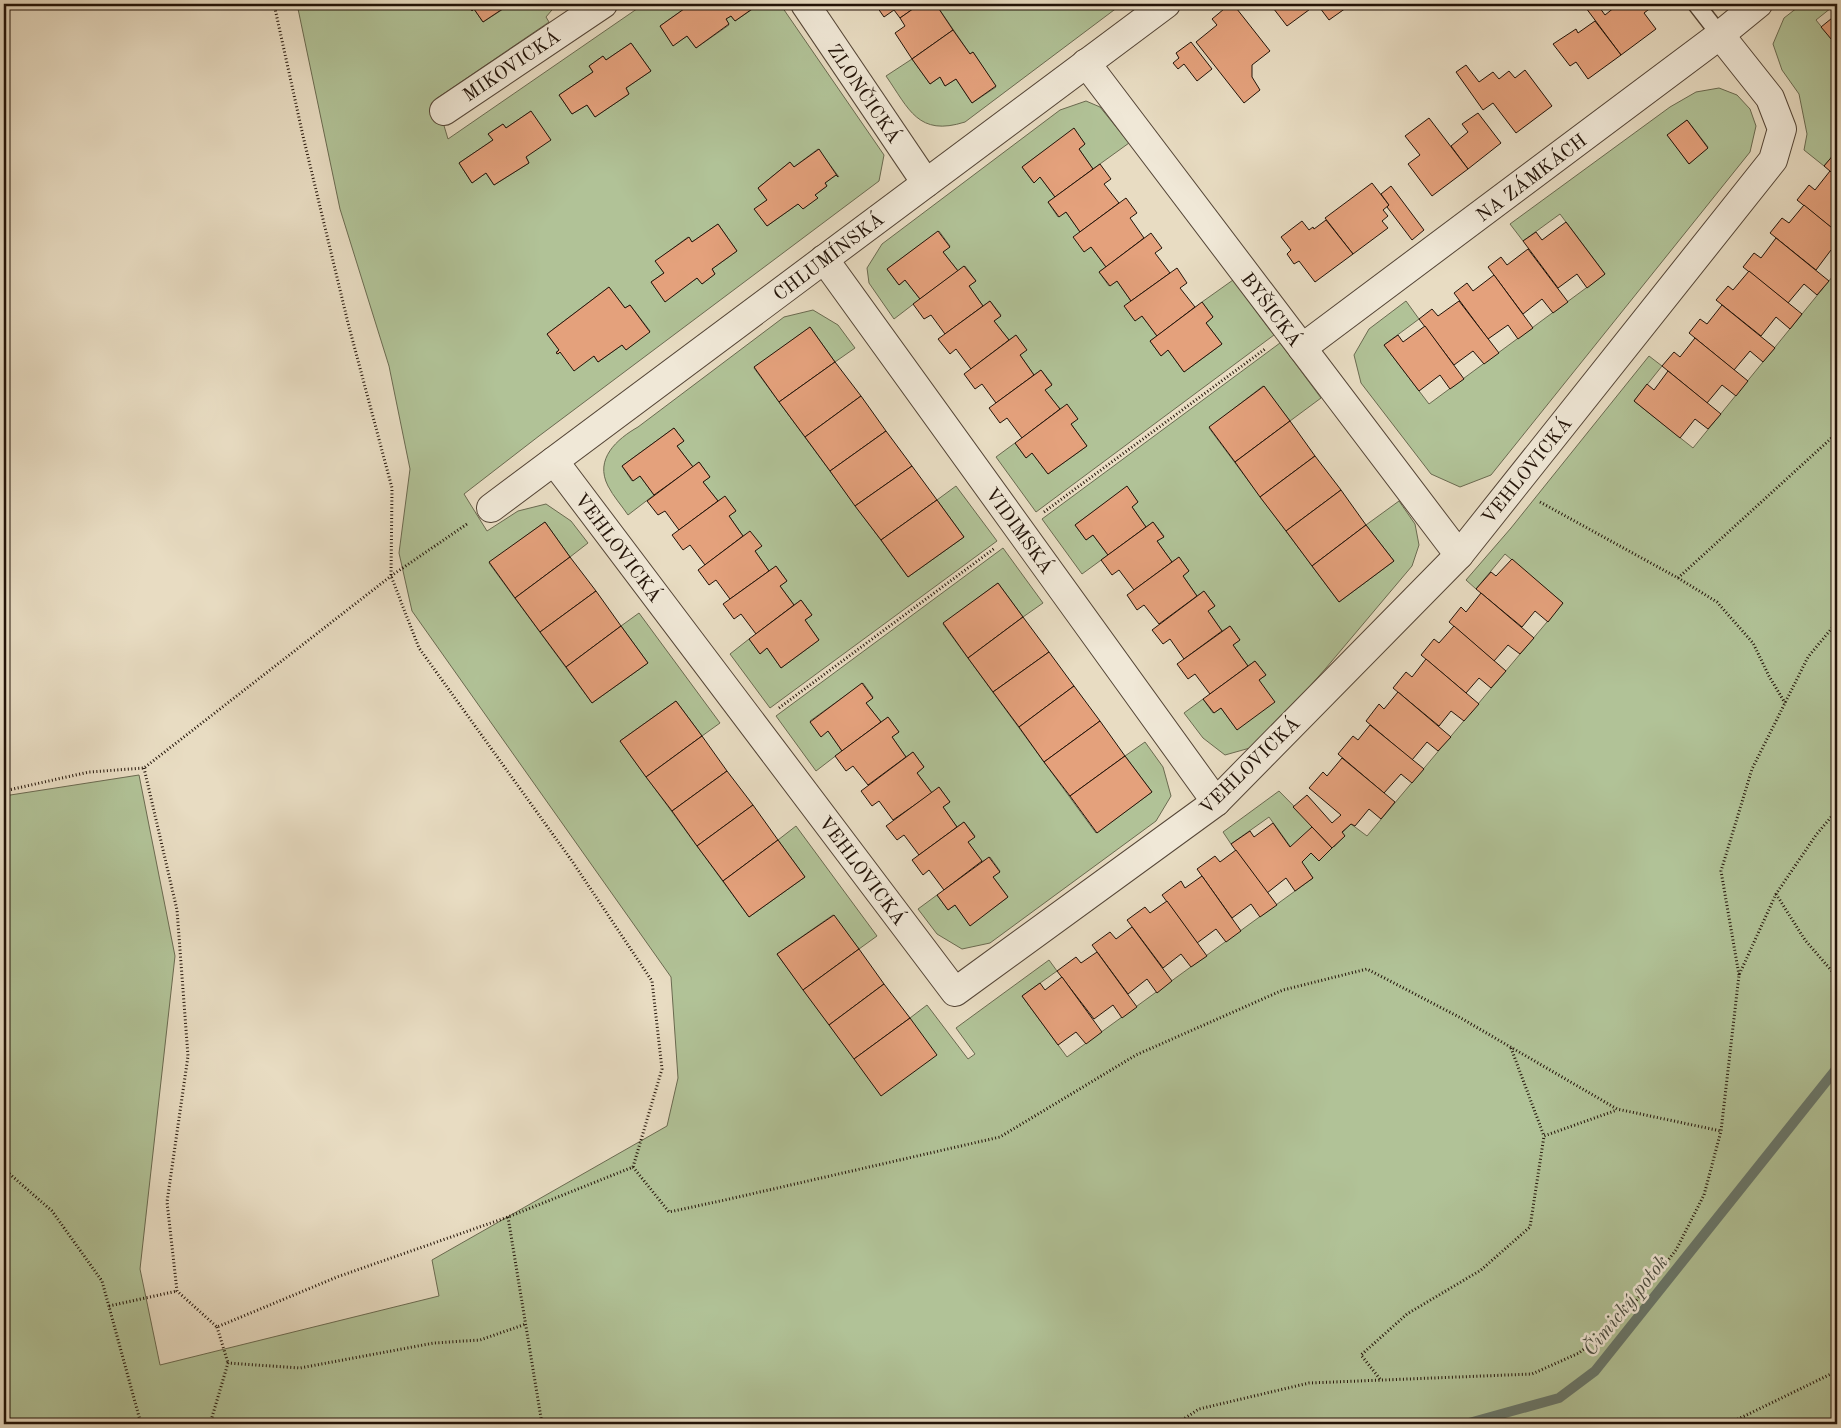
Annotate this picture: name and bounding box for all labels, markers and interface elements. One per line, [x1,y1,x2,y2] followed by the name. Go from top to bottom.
[458,24,565,106] street label: MIKOVICKÁ
[823,39,907,148] street label: ZLONČICKÁ
[1472,128,1591,226] street label: NA ZÁMKÁCH
[768,207,889,306] street label: CHLUMÍNSKÁ
[1236,267,1308,351] street label: BYŠICKÁ
[1476,412,1577,528] street label: VEHLOVICKÁ
[981,483,1059,578] street label: VIDIMSKÁ
[570,488,668,607] street label: VEHLOVICKÁ
[1194,711,1305,819] street label: VEHLOVICKÁ
[814,811,912,930] street label: VEHLOVICKÁ
[1577,1250,1673,1360] water label: Čimický potok

